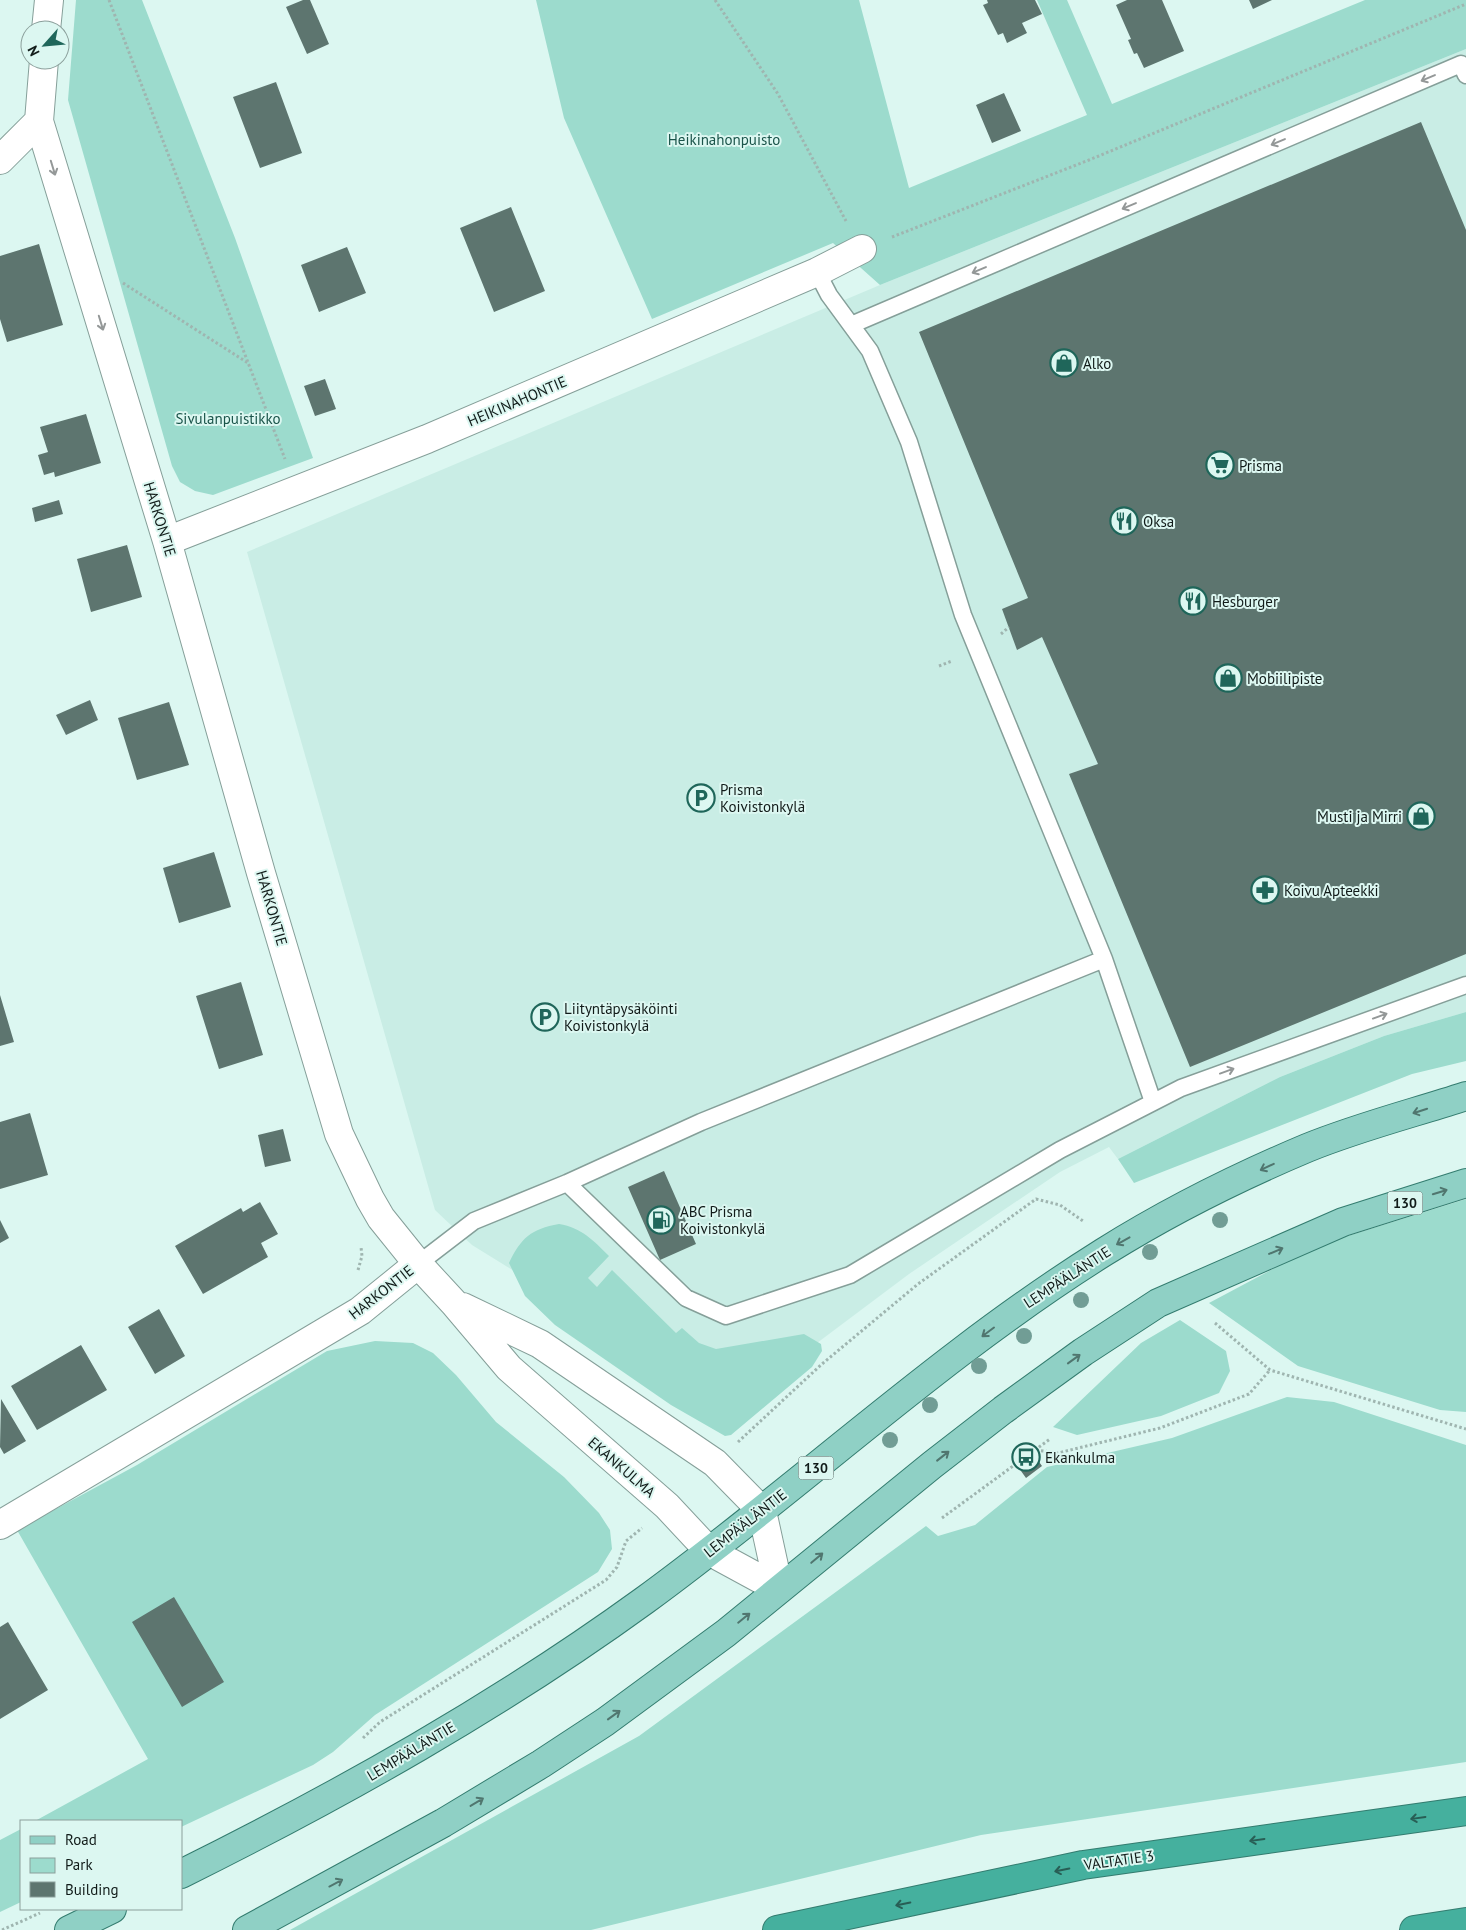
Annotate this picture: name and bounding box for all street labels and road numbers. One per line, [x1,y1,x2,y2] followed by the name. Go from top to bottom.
[464,372,570,430] street label: HEIKINAHONTIE
[140,479,180,559] street label: HARKONTIE
[252,868,292,948] street label: HARKONTIE
[1388,1192,1422,1214] road number: 130
[1020,1242,1114,1312] street label: LEMPÄÄLÄNTIE
[345,1261,417,1323] street label: HARKONTIE
[584,1433,660,1502] street label: EKANKULMA
[798,1456,834,1480] road number: 130
[700,1485,790,1561] street label: LEMPÄÄLÄNTIE
[363,1717,459,1785] street label: LEMPÄÄLÄNTIE
[1082,1846,1155,1874] street label: VALTATIE 3

